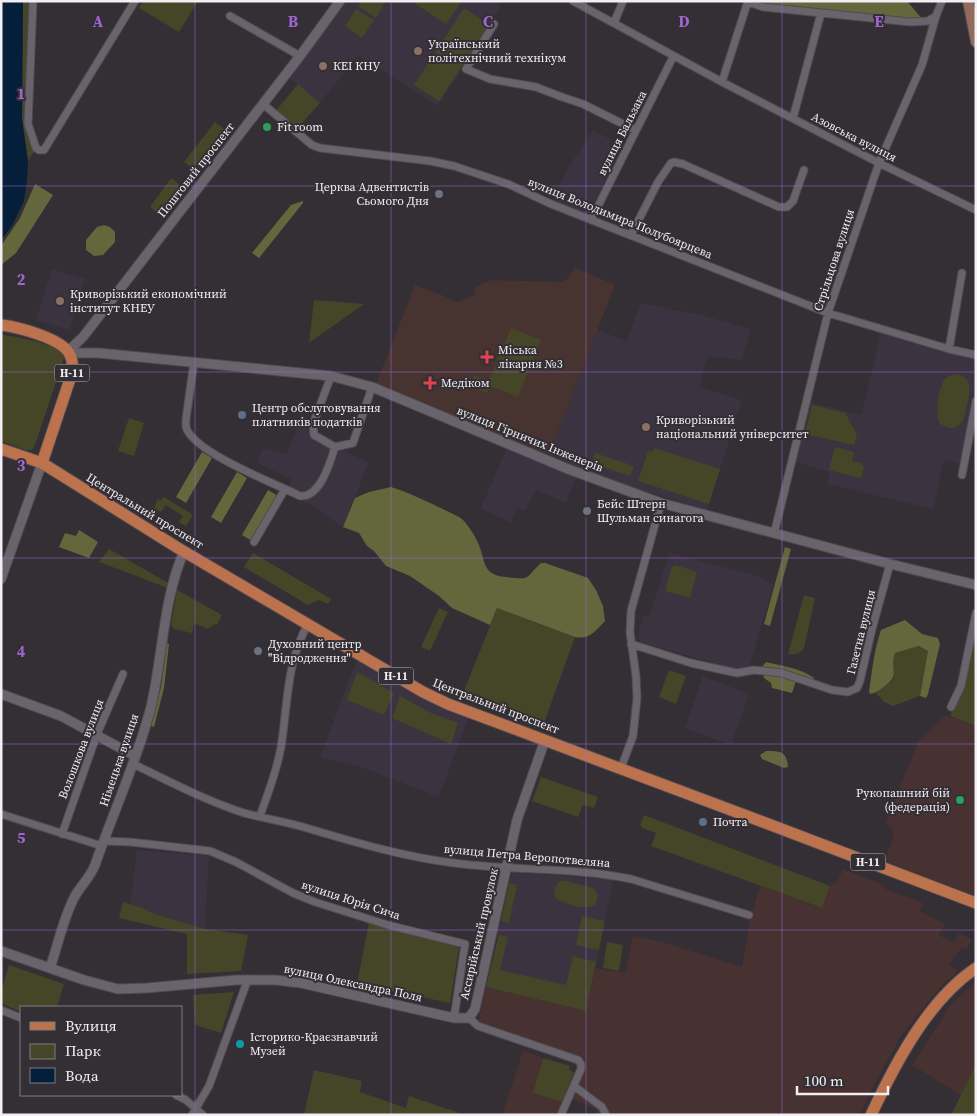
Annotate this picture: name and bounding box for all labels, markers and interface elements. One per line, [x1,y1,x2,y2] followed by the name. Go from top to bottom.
[93,10,104,32] text: A
[288,10,299,32] text: B
[483,10,493,32] text: C
[678,10,690,32] text: D
[874,10,884,32] text: E
[428,36,566,66] place label: Український політехнічний технікум
[412,45,424,57] marker: Український політехнічний технікум
[333,58,381,74] place label: КЕІ КНУ
[317,60,329,72] marker: КЕІ КНУ
[17,82,25,104] text: 1
[594,87,651,178] street label: вулиця Бальзака
[809,109,899,165] street label: Азовська вулиця
[154,119,239,221] street label: Поштовий проспект
[277,119,323,135] place label: Fit room
[261,121,273,133] marker: Fit room
[525,174,715,263] street label: вулиця Володимира Полубоярцева
[315,179,429,209] place label: Церква Адвентистів Сьомого Дня
[433,188,445,200] marker: Церква Адвентистів Сьомого Дня
[810,207,858,313] street label: Стрільцова вулиця
[17,268,26,290] text: 2
[70,286,227,316] place label: Криворізький економічний інститут КНЕУ
[54,295,66,307] marker: Криворізький економічний інститут КНЕУ
[498,342,563,372] place label: Міська лікарня №3
[480,350,494,364] marker: Міська лікарня №3
[54,364,90,382] road number: Н-11
[441,375,490,391] place label: Медіком
[423,376,437,390] marker: Медіком
[252,400,381,430] place label: Центр обслуговування платників податків
[455,402,605,476] street label: вулиця Гірничих Інженерів
[236,409,248,421] marker: Центр обслуговування платників податків
[656,412,809,442] place label: Криворізький національний університет
[640,421,652,433] marker: Криворізький національний університет
[17,454,26,476] text: 3
[83,470,207,553] street label: Центральний проспект
[597,496,705,526] place label: Бейс Штерн Шульман синагога
[581,505,593,517] marker: Бейс Штерн Шульман синагога
[843,588,879,676] street label: Газетна вулиця
[268,636,362,666] place label: Духовний центр "Відродження"
[17,640,26,662] text: 4
[252,645,264,657] marker: Духовний центр "Відродження"
[378,668,414,684] road number: Н-11
[430,674,562,738] street label: Центральний проспект
[55,697,107,801] street label: Волошкова вулиця
[96,711,142,809] street label: Німецька вулиця
[856,785,950,815] place label: Рукопашний бій (федерація)
[954,794,966,806] marker: Рукопашний бій (федерація)
[713,814,748,830] place label: Почта
[697,816,709,828] marker: Почта
[17,826,26,848] text: 5
[443,841,612,871] street label: вулиця Петра Веропотвеляна
[850,854,886,870] road number: Н-11
[456,866,502,1001] street label: Ассирійський провулок
[300,877,403,924] street label: вулиця Юрія Сича
[282,960,424,1006] street label: вулиця Олександра Поля
[20,1006,182,1096] legend
[65,1015,117,1036] text: Вулиця
[250,1029,378,1059] place label: Історико-Краєзнавчий Музей
[234,1038,246,1050] marker: Історико-Краєзнавчий Музей
[65,1040,101,1061] text: Парк
[797,1064,888,1096] scale bar
[65,1065,99,1086] text: Вода
[804,1070,844,1091] text: 100 m

